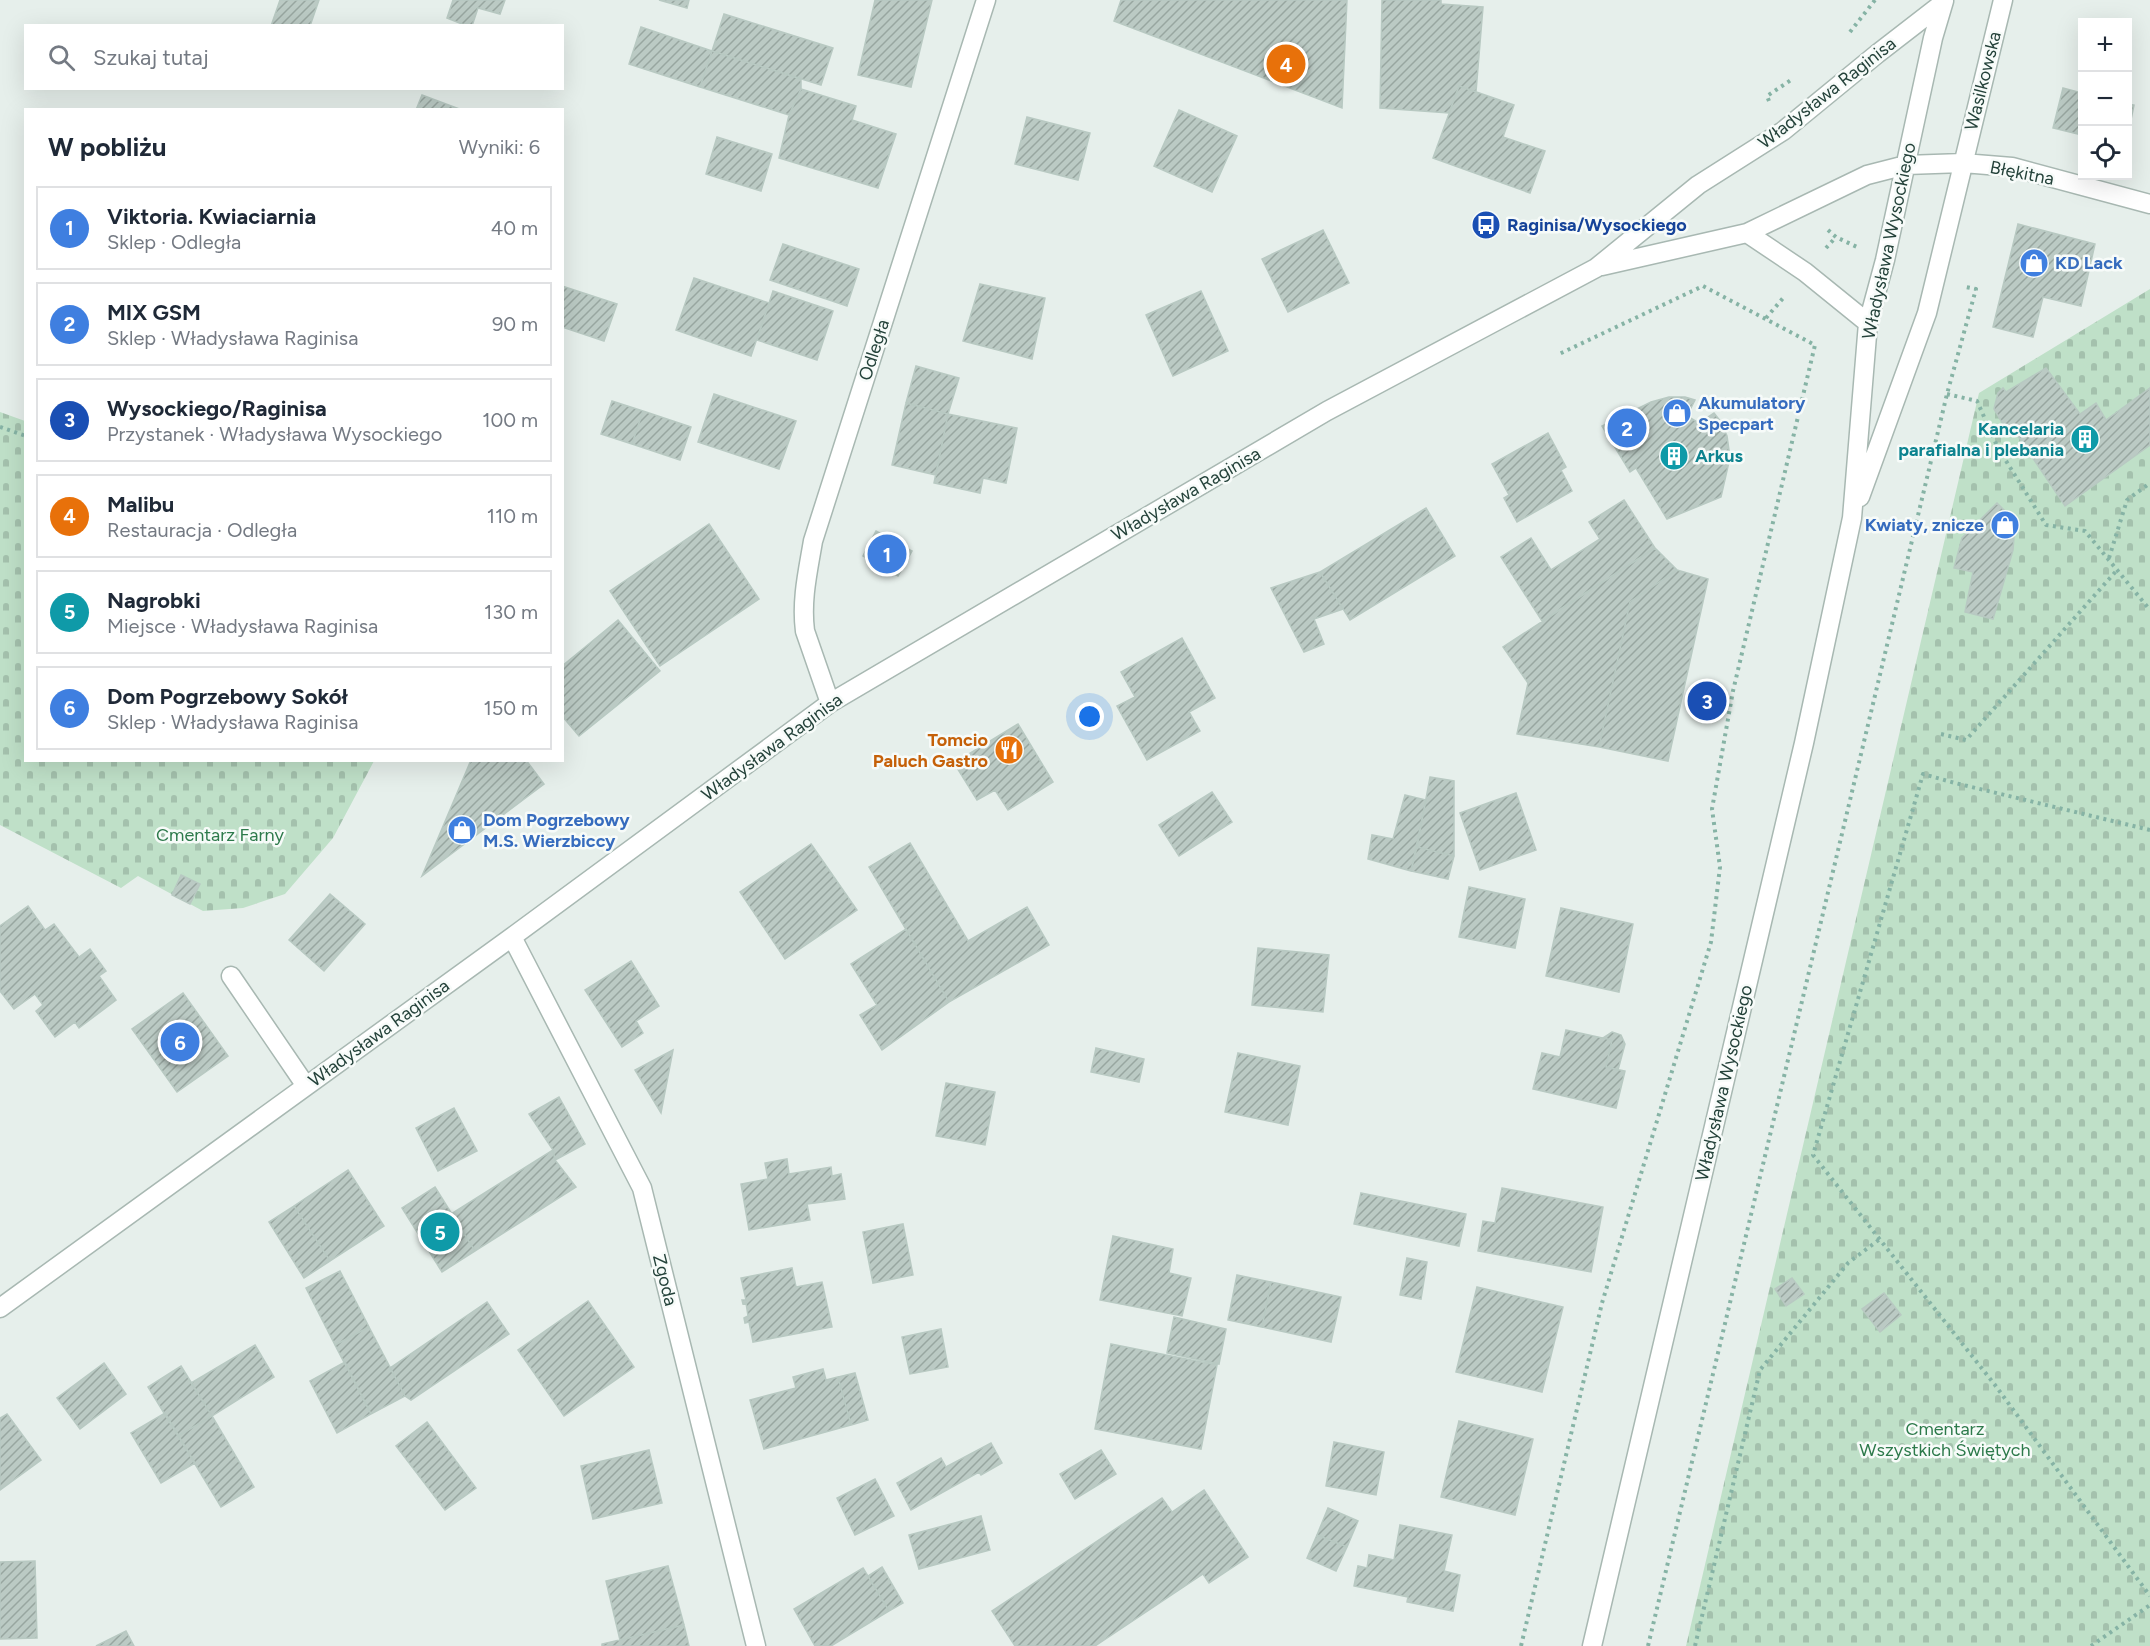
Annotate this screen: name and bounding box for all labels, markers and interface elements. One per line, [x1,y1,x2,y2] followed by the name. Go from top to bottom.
[2078,18,2132,180] map controls
[2078,18,2132,72] button: +
[24,24,564,90] search box
[1960,29,2006,133] street label: Wasilkowska
[1754,32,1900,154] street label: Władysława Raginisa
[45,41,78,74] icon: search
[1266,42,1306,86] pin: 4
[93,44,209,71] text: Szukaj tutaj
[2078,72,2132,126] button: −
[2078,126,2132,180] button: locate
[48,131,166,163] text: W pobliżu
[459,135,540,159] text: Wyniki: 6
[1857,141,1921,341] street label: Władysława Wysockiego
[1988,156,2056,190] street label: Błękitna
[107,203,316,230] text: Viktoria. Kwiaciarnia
[1470,209,1502,241] bus stop icon: Raginisa/Wysockiego
[1507,214,1687,236] place label: Raginisa/Wysockiego
[65,216,74,240] text: 1
[491,216,538,240] text: 40 m
[107,230,241,254] text: Sklep · Odległa
[2018,247,2050,279] shop icon: KD Lack
[2055,252,2123,274] place label: KD Lack
[107,299,201,326] text: MIX GSM
[64,312,75,336] text: 2
[492,312,538,336] text: 90 m
[854,317,894,383] street label: Odległa
[107,326,358,350] text: Sklep · Władysława Raginisa
[1698,392,1806,435] place label: Akumulatory Specpart
[107,395,327,422] text: Wysockiego/Raginisa
[1661,397,1693,429] shop icon: Akumulatory Specpart
[1608,406,1646,450] pin: 2
[64,408,75,432] text: 3
[482,408,538,432] text: 100 m
[1898,418,2064,461] place label: Kancelaria parafialna i plebania
[107,422,442,446] text: Przystanek · Władysława Wysockiego
[2069,423,2101,455] building icon: Kancelaria parafialna i plebania
[1658,440,1690,472] building icon: Arkus
[1108,442,1264,546] street label: Władysława Raginisa
[1695,445,1744,467] place label: Arkus
[107,491,174,518] text: Malibu
[63,504,76,528] text: 4
[487,504,538,528] text: 110 m
[1989,509,2021,541] shop icon: Kwiaty, znicze
[1865,514,1984,536] place label: Kwiaty, znicze
[107,518,297,542] text: Restauracja · Odległa
[868,532,906,576] pin: 1
[107,587,201,614] text: Nagrobki
[64,600,75,624] text: 5
[484,600,538,624] text: 130 m
[107,614,378,638] text: Miejsce · Władysława Raginisa
[1688,678,1726,724] pin: 3
[107,683,348,710] text: Dom Pogrzebowy Sokół
[697,689,847,805] street label: Władysława Raginisa
[64,696,75,720] text: 6
[483,696,538,720] text: 150 m
[1075,702,1104,731] your location
[107,710,358,734] text: Sklep · Władysława Raginisa
[873,729,988,772] place label: Tomcio Paluch Gastro
[993,734,1025,766] restaurant icon: Tomcio Paluch Gastro
[483,809,630,852] place label: Dom Pogrzebowy M.S. Wierzbiccy
[446,814,478,846] shop icon: Dom Pogrzebowy M.S. Wierzbiccy
[156,824,284,846] park label: Cmentarz Farny
[304,975,454,1091] street label: Władysława Raginisa
[1691,983,1757,1183] street label: Władysława Wysockiego
[160,1020,200,1064] pin: 6
[420,1210,460,1254] pin: 5
[648,1252,682,1308] street label: Zgoda
[1859,1418,2031,1461] park label: Cmentarz Wszystkich Świętych

